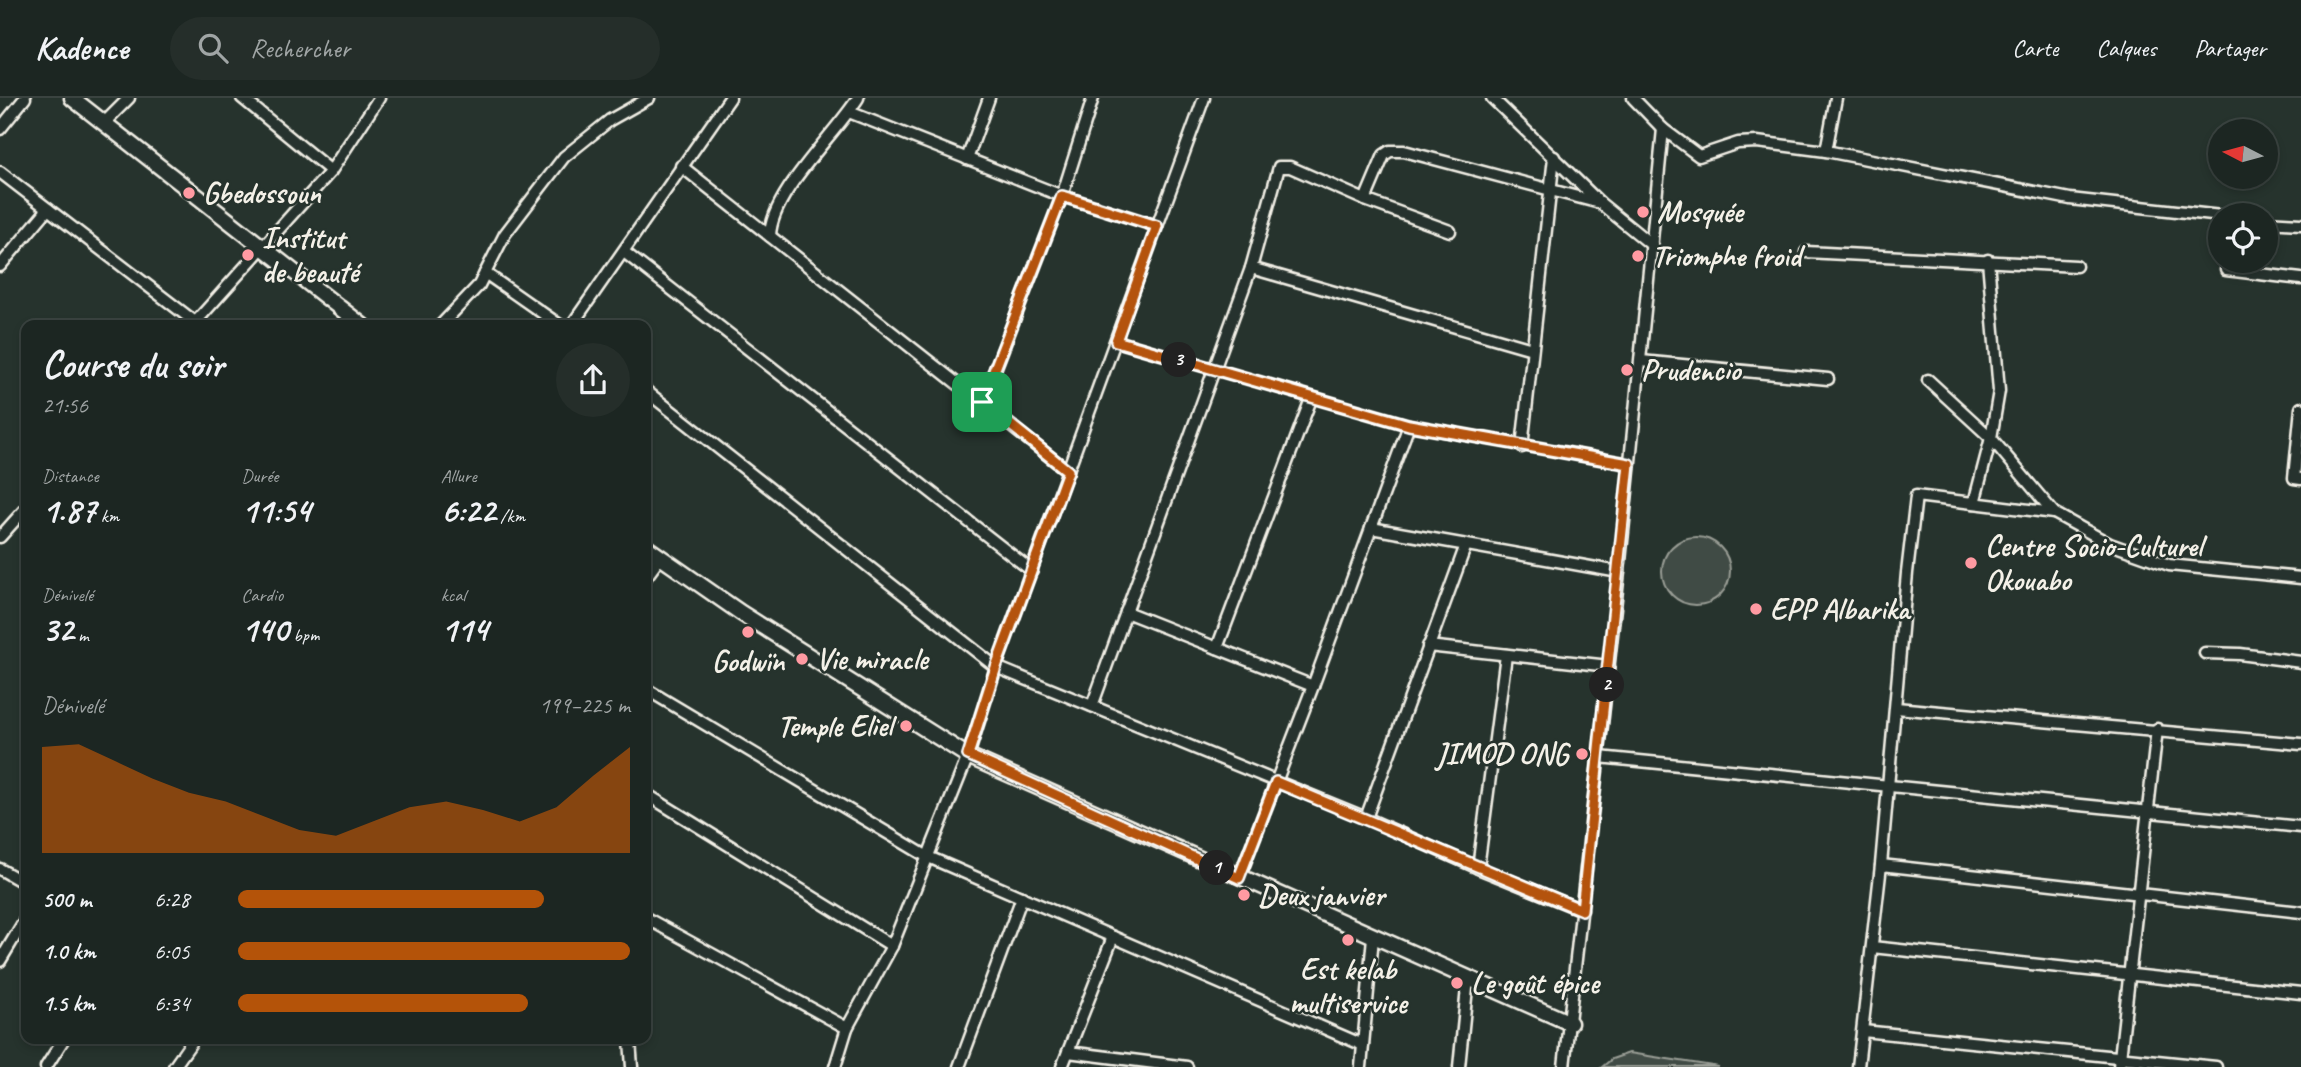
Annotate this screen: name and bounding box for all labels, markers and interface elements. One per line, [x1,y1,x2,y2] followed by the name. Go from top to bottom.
[170,17,660,80] search box
[35,27,128,69] text: Kadence
[194,29,232,67] icon: search
[250,32,350,65] text: Rechercher
[2012,33,2058,63] text: Carte
[2096,33,2156,63] text: Calques
[2194,33,2266,63] text: Partager
[2208,119,2278,189] north arrow
[2208,119,2278,273] map controls
[203,174,322,212] place label: Gbedossoun
[181,185,197,201] marker: Gbedossoun
[1657,193,1745,231] place label: Mosquée
[2208,203,2278,273] button: locate
[1635,204,1651,220] marker: Mosquée
[262,219,362,291] place label: Institut de beauté
[1652,237,1806,275] place label: Triomphe froid
[240,247,256,263] marker: Institut de beauté
[1630,248,1646,264] marker: Triomphe froid
[42,341,224,388] text: Course du soir
[1162,342,1196,378] pin: 3
[556,343,630,417] button: share
[1174,347,1183,371] text: 3
[1641,351,1743,389] place label: Prudencio
[1619,362,1635,378] marker: Prudencio
[952,372,1012,432] pin
[963,383,1001,421] icon: arrive
[42,391,88,420] text: 21:56
[42,464,99,488] text: Distance
[241,464,279,488] text: Durée
[441,464,477,488] text: Allure
[42,488,96,533] text: 1.87
[241,488,311,533] text: 11:54
[441,488,496,533] text: 6:22
[96,504,119,528] text: km
[496,504,525,528] text: /km
[1985,527,2208,599] place label: Centre Socio-Culturel Okouabo
[1963,555,1979,571] marker: Centre Socio-Culturel Okouabo
[42,583,93,607] text: Dénivelé
[241,583,283,607] text: Cardio
[441,583,466,607] text: kcal
[1770,590,1912,628] place label: EPP Albarika
[1748,601,1764,617] marker: EPP Albarika
[42,607,74,652] text: 32
[241,607,289,652] text: 140
[441,607,488,652] text: 114
[74,623,89,647] text: m
[289,623,319,647] text: bpm
[740,624,756,640] marker: Godwïn
[816,640,930,678] place label: Vie miracle
[712,642,786,680] place label: Godwïn
[794,651,810,667] marker: Vie miracle
[1590,668,1624,702] pin: 2
[1602,672,1611,696] text: 2
[42,691,104,720] text: Dénivelé
[539,691,630,720] text: 199–225 m
[777,707,898,745] place label: Temple Eliel
[898,718,914,734] marker: Temple Eliel
[1434,735,1572,773] place label: JIMOD ONG
[1574,746,1590,762] marker: JIMOD ONG
[1200,850,1234,886] pin: 1
[1212,855,1221,879] text: 1
[1258,876,1387,914] place label: Deux janvier
[42,885,91,914] text: 500 m
[154,885,190,914] text: 6:28
[1236,887,1252,903] marker: Deux janvier
[1340,932,1356,948] marker: Est kelab multiservice
[42,937,96,966] text: 1.0 km
[154,937,190,966] text: 6:05
[1289,950,1409,1022] place label: Est kelab multiservice
[1471,964,1601,1002] place label: Le goût épice
[1449,975,1465,991] marker: Le goût épice
[42,989,95,1018] text: 1.5 km
[154,989,190,1018] text: 6:34

